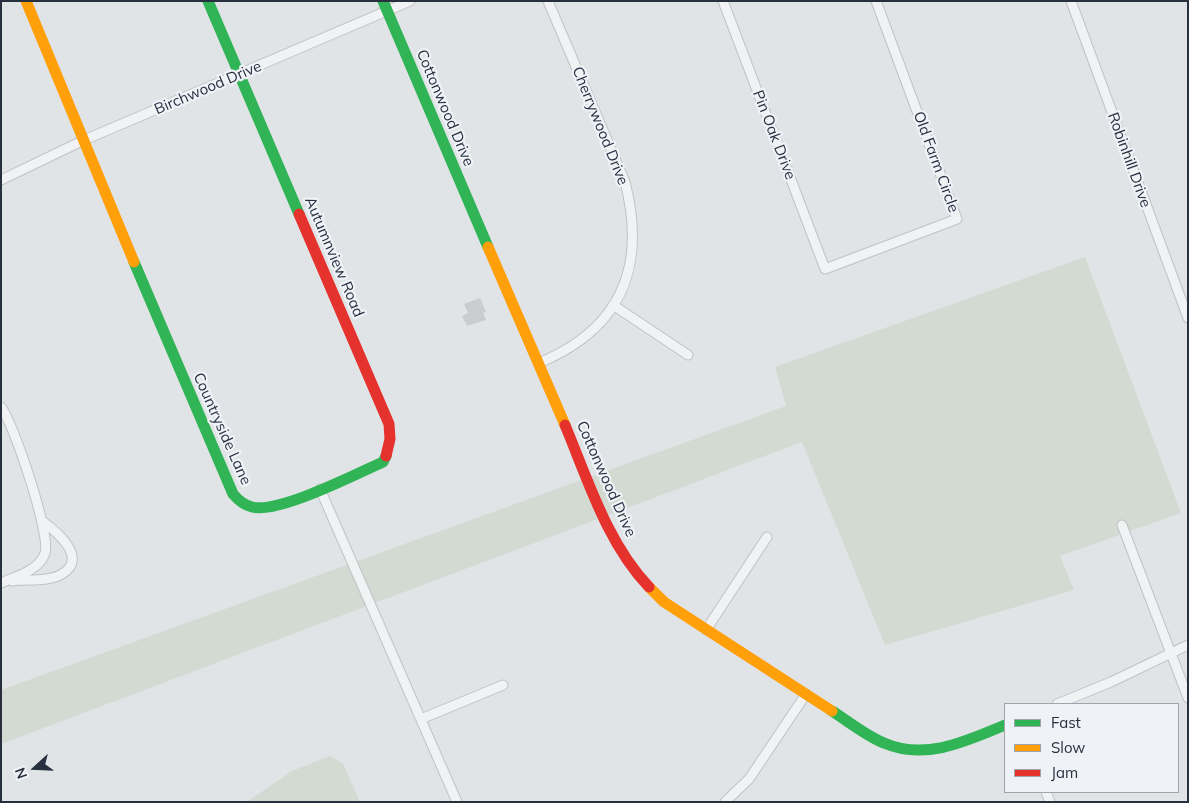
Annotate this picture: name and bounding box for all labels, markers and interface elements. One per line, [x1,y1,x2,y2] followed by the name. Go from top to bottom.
[412,47,478,169] street label: Cottonwood Drive
[152,57,264,119] street label: Birchwood Drive
[568,64,632,188] street label: Cherrywood Drive
[749,88,799,182] street label: Pin Oak Drive
[909,109,963,215] street label: Old Farm Circle
[1103,110,1155,210] street label: Robinhill Drive
[301,194,367,320] street label: Autumnview Road
[189,370,255,488] street label: Countryside Lane
[572,418,640,540] street label: Cottonwood Drive
[1004,703,1179,793] legend
[1051,713,1081,732] text: Fast
[1051,738,1085,757] text: Slow
[10,743,60,793] north arrow
[1051,763,1078,782] text: Jam
[11,765,31,781] text: N

